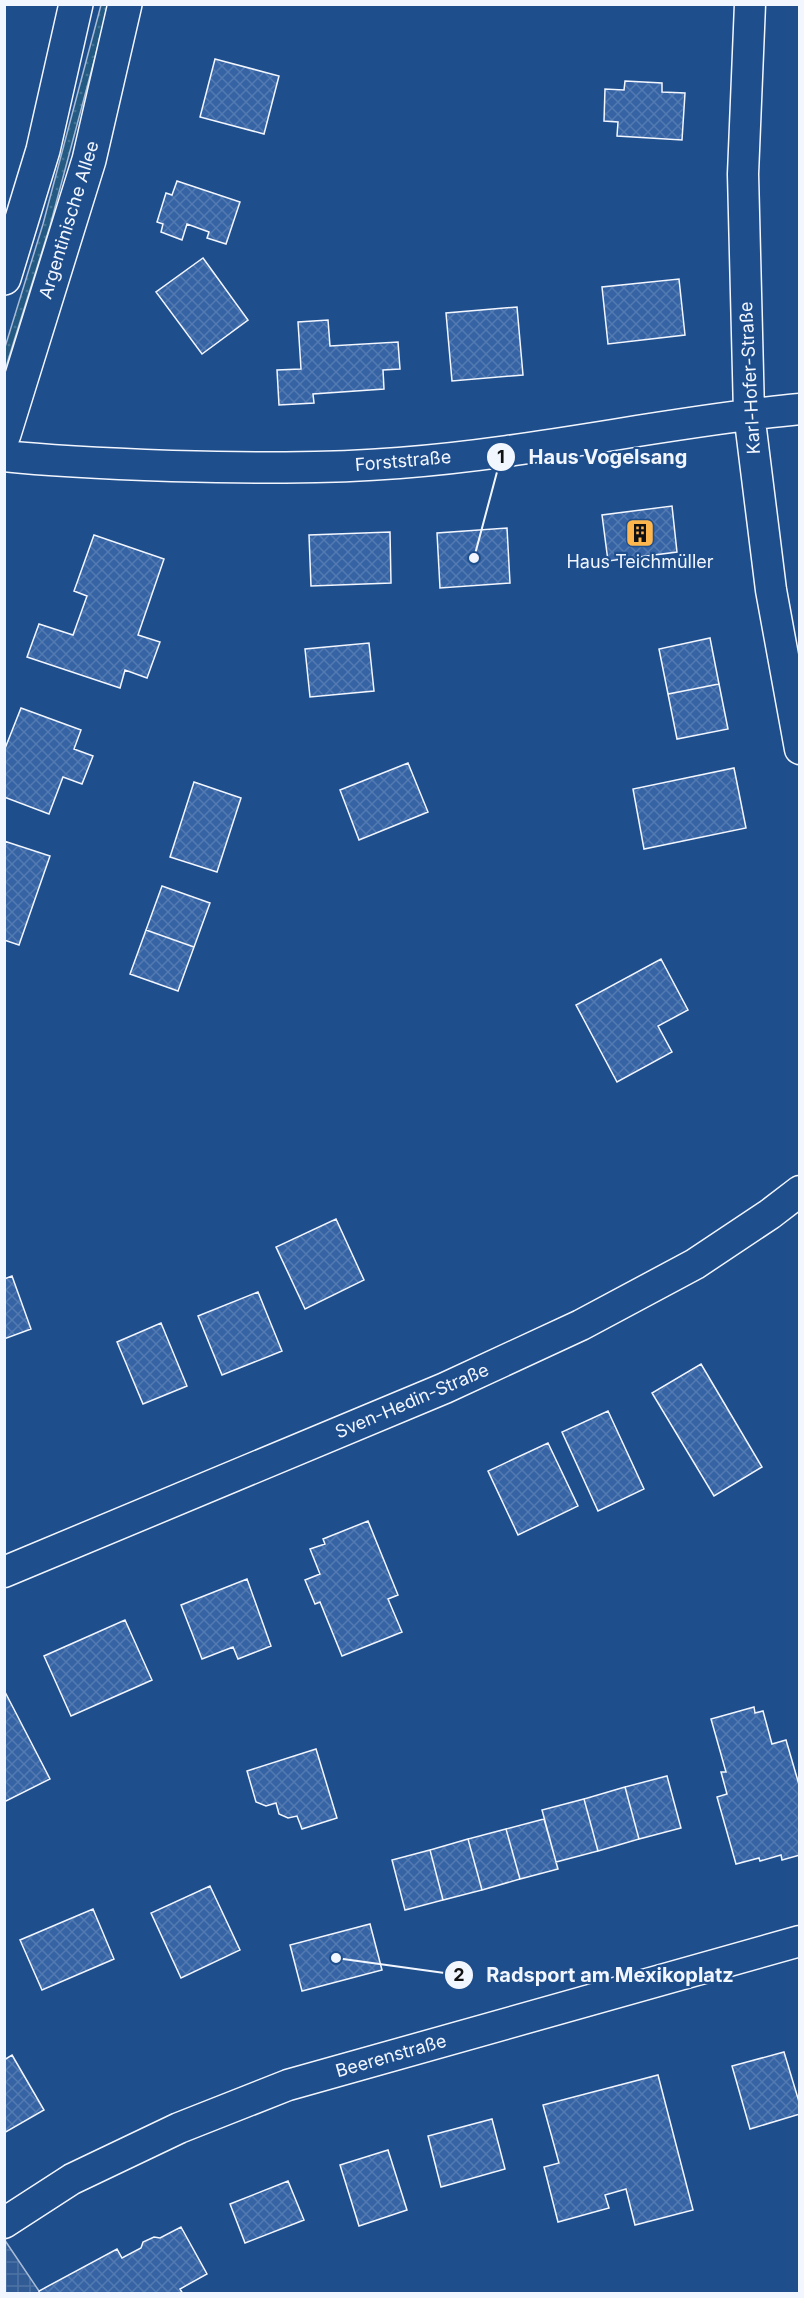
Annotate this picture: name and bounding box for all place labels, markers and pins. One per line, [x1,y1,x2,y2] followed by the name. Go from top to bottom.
[486,438,699,476] callout: Haus Vogelsang
[624,517,656,549] building icon: Haus Teichmüller
[566,551,714,572] place label: Haus Teichmüller
[444,1956,746,1994] callout: Radsport am Mexikoplatz

